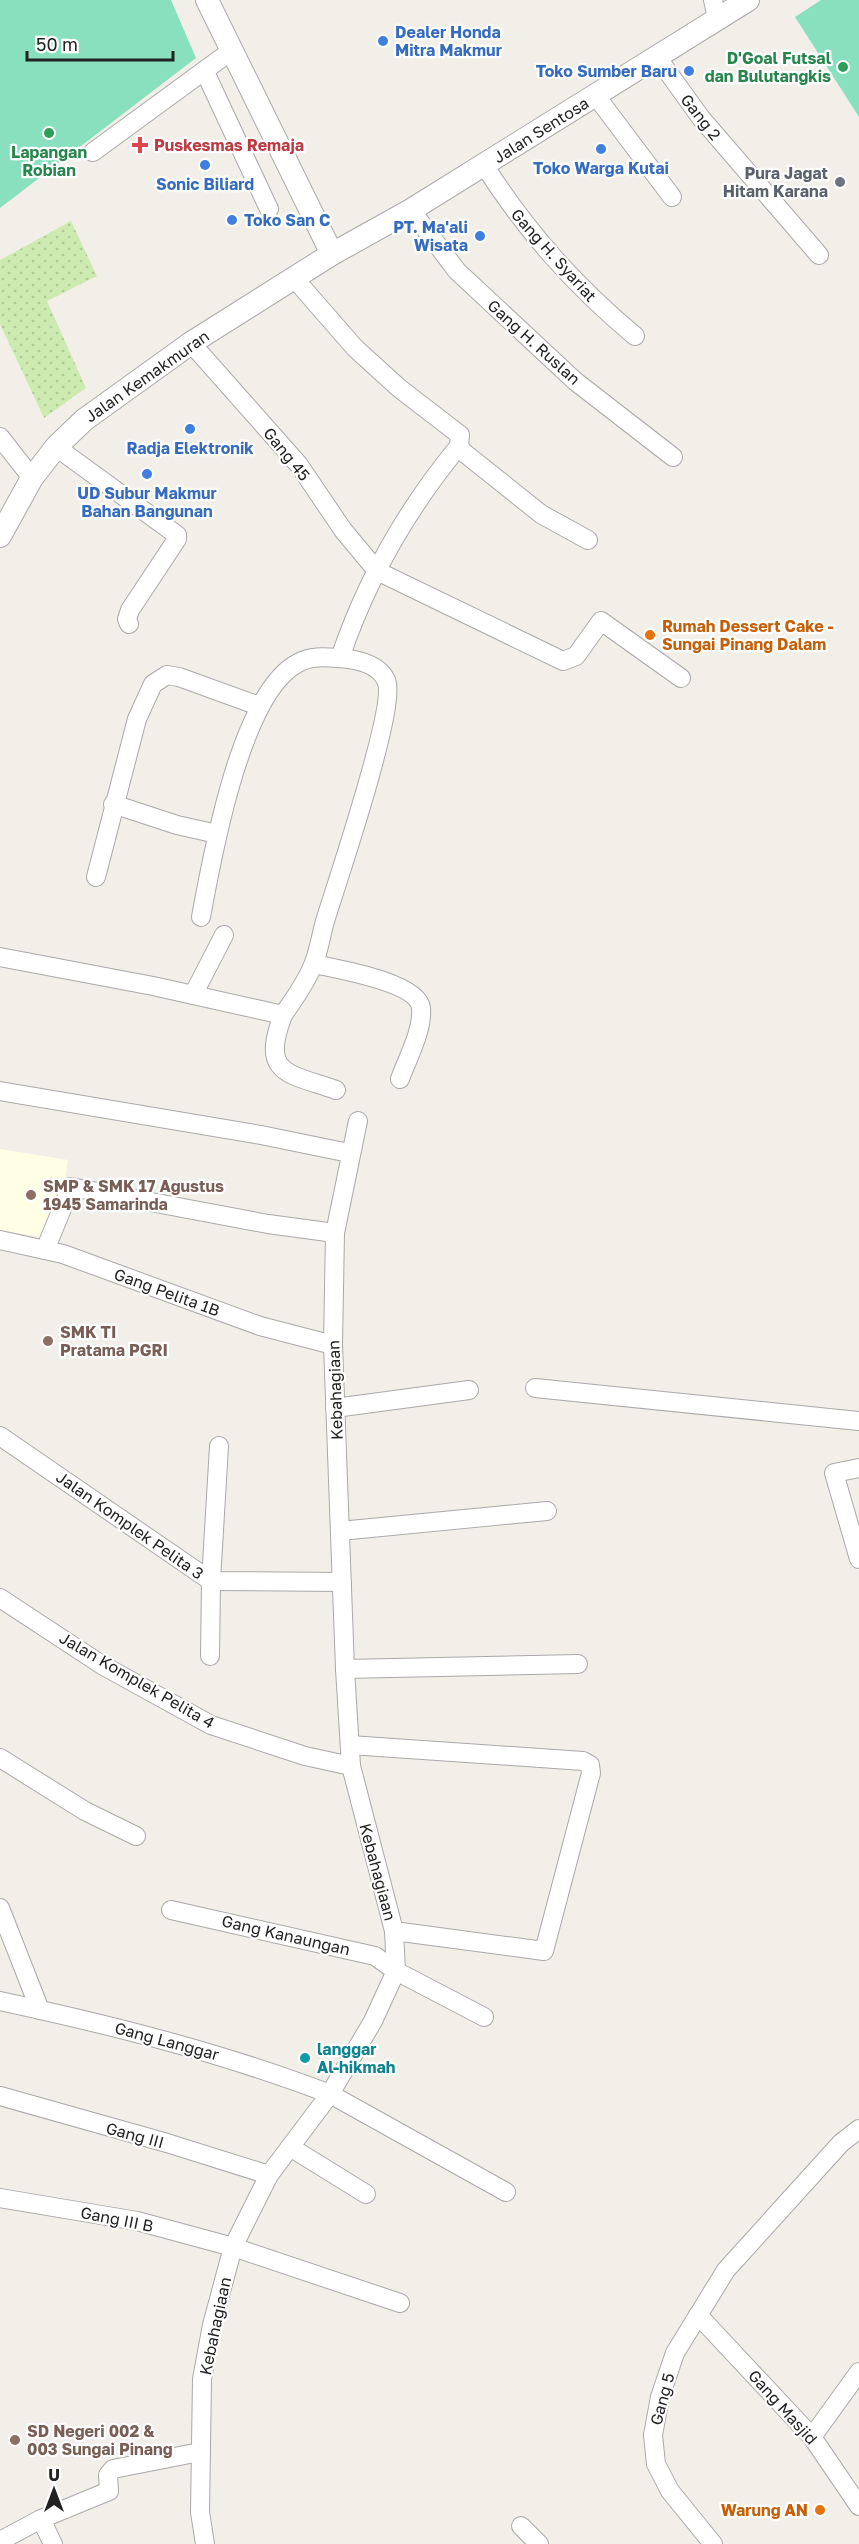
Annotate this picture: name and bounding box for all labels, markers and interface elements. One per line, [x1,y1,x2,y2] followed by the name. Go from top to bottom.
[395,22,502,60] place label: Dealer Honda Mitra Makmur
[27,24,172,62] scale bar
[36,33,78,55] text: 50 m
[376,34,390,48] marker: Dealer Honda Mitra Makmur
[705,48,832,86] place label: D'Goal Futsal dan Bulutangkis
[836,60,850,74] marker: D'Goal Futsal dan Bulutangkis
[536,61,677,81] place label: Toko Sumber Baru
[682,64,696,78] marker: Toko Sumber Baru
[677,90,725,144] street label: Gang 2
[490,93,592,167] street label: Jalan Sentosa
[42,126,56,140] marker: Lapangan Robian
[154,135,304,155] place label: Puskesmas Remaja
[131,136,149,154] marker: Puskesmas Remaja
[11,142,87,180] place label: Lapangan Robian
[594,142,608,156] marker: Toko Warga Kutai
[198,158,212,172] marker: Sonic Biliard
[533,158,669,178] place label: Toko Warga Kutai
[723,163,828,201] place label: Pura Jagat Hitam Karana
[156,174,254,194] place label: Sonic Biliard
[833,175,847,189] marker: Pura Jagat Hitam Karana
[507,204,601,306] street label: Gang H. Syariat
[244,210,330,230] place label: Toko San C
[225,213,239,227] marker: Toko San C
[393,217,468,255] place label: PT. Ma'ali Wisata
[473,229,487,243] marker: PT. Ma'ali Wisata
[484,295,584,389] street label: Gang H. Ruslan
[81,326,213,426] street label: Jalan Kemakmuran
[183,422,197,436] marker: Radja Elektronik
[259,423,315,485] street label: Gang 45
[126,438,254,458] place label: Radja Elektronik
[140,467,154,481] marker: UD Subur Makmur Bahan Bangunan
[77,483,217,521] place label: UD Subur Makmur Bahan Bangunan
[662,616,834,654] place label: Rumah Dessert Cake - Sungai Pinang Dalam
[643,628,657,642] marker: Rumah Dessert Cake - Sungai Pinang Dalam
[43,1176,224,1214] place label: SMP & SMK 17 Agustus 1945 Samarinda
[24,1188,38,1202] marker: SMP & SMK 17 Agustus 1945 Samarinda
[111,1264,223,1320] street label: Gang Pelita 1B
[60,1322,168,1360] place label: SMK TI Pratama PGRI
[41,1334,55,1348] marker: SMK TI Pratama PGRI
[323,1340,347,1440] street label: Kebahagiaan
[52,1467,208,1583] street label: Jalan Komplek Pelita 3
[56,1627,218,1733] street label: Jalan Komplek Pelita 4
[355,1821,401,1923] street label: Kebahagiaan
[220,1911,352,1959] street label: Gang Kanaungan
[113,2017,221,2065] street label: Gang Langgar
[317,2039,395,2077] place label: langgar Al-hikmah
[298,2051,312,2065] marker: langgar Al-hikmah
[104,2118,166,2152] street label: Gang III
[79,2202,155,2236] street label: Gang III B
[195,2275,235,2377] street label: Kebahagiaan
[744,2365,822,2449] street label: Gang Masjid
[645,2371,679,2427] street label: Gang 5
[27,2421,173,2459] place label: SD Negeri 002 & 003 Sungai Pinang
[8,2433,22,2447] marker: SD Negeri 002 & 003 Sungai Pinang
[24,2460,84,2520] north arrow
[48,2465,60,2485] text: U
[721,2500,808,2520] place label: Warung AN
[813,2503,827,2517] marker: Warung AN

